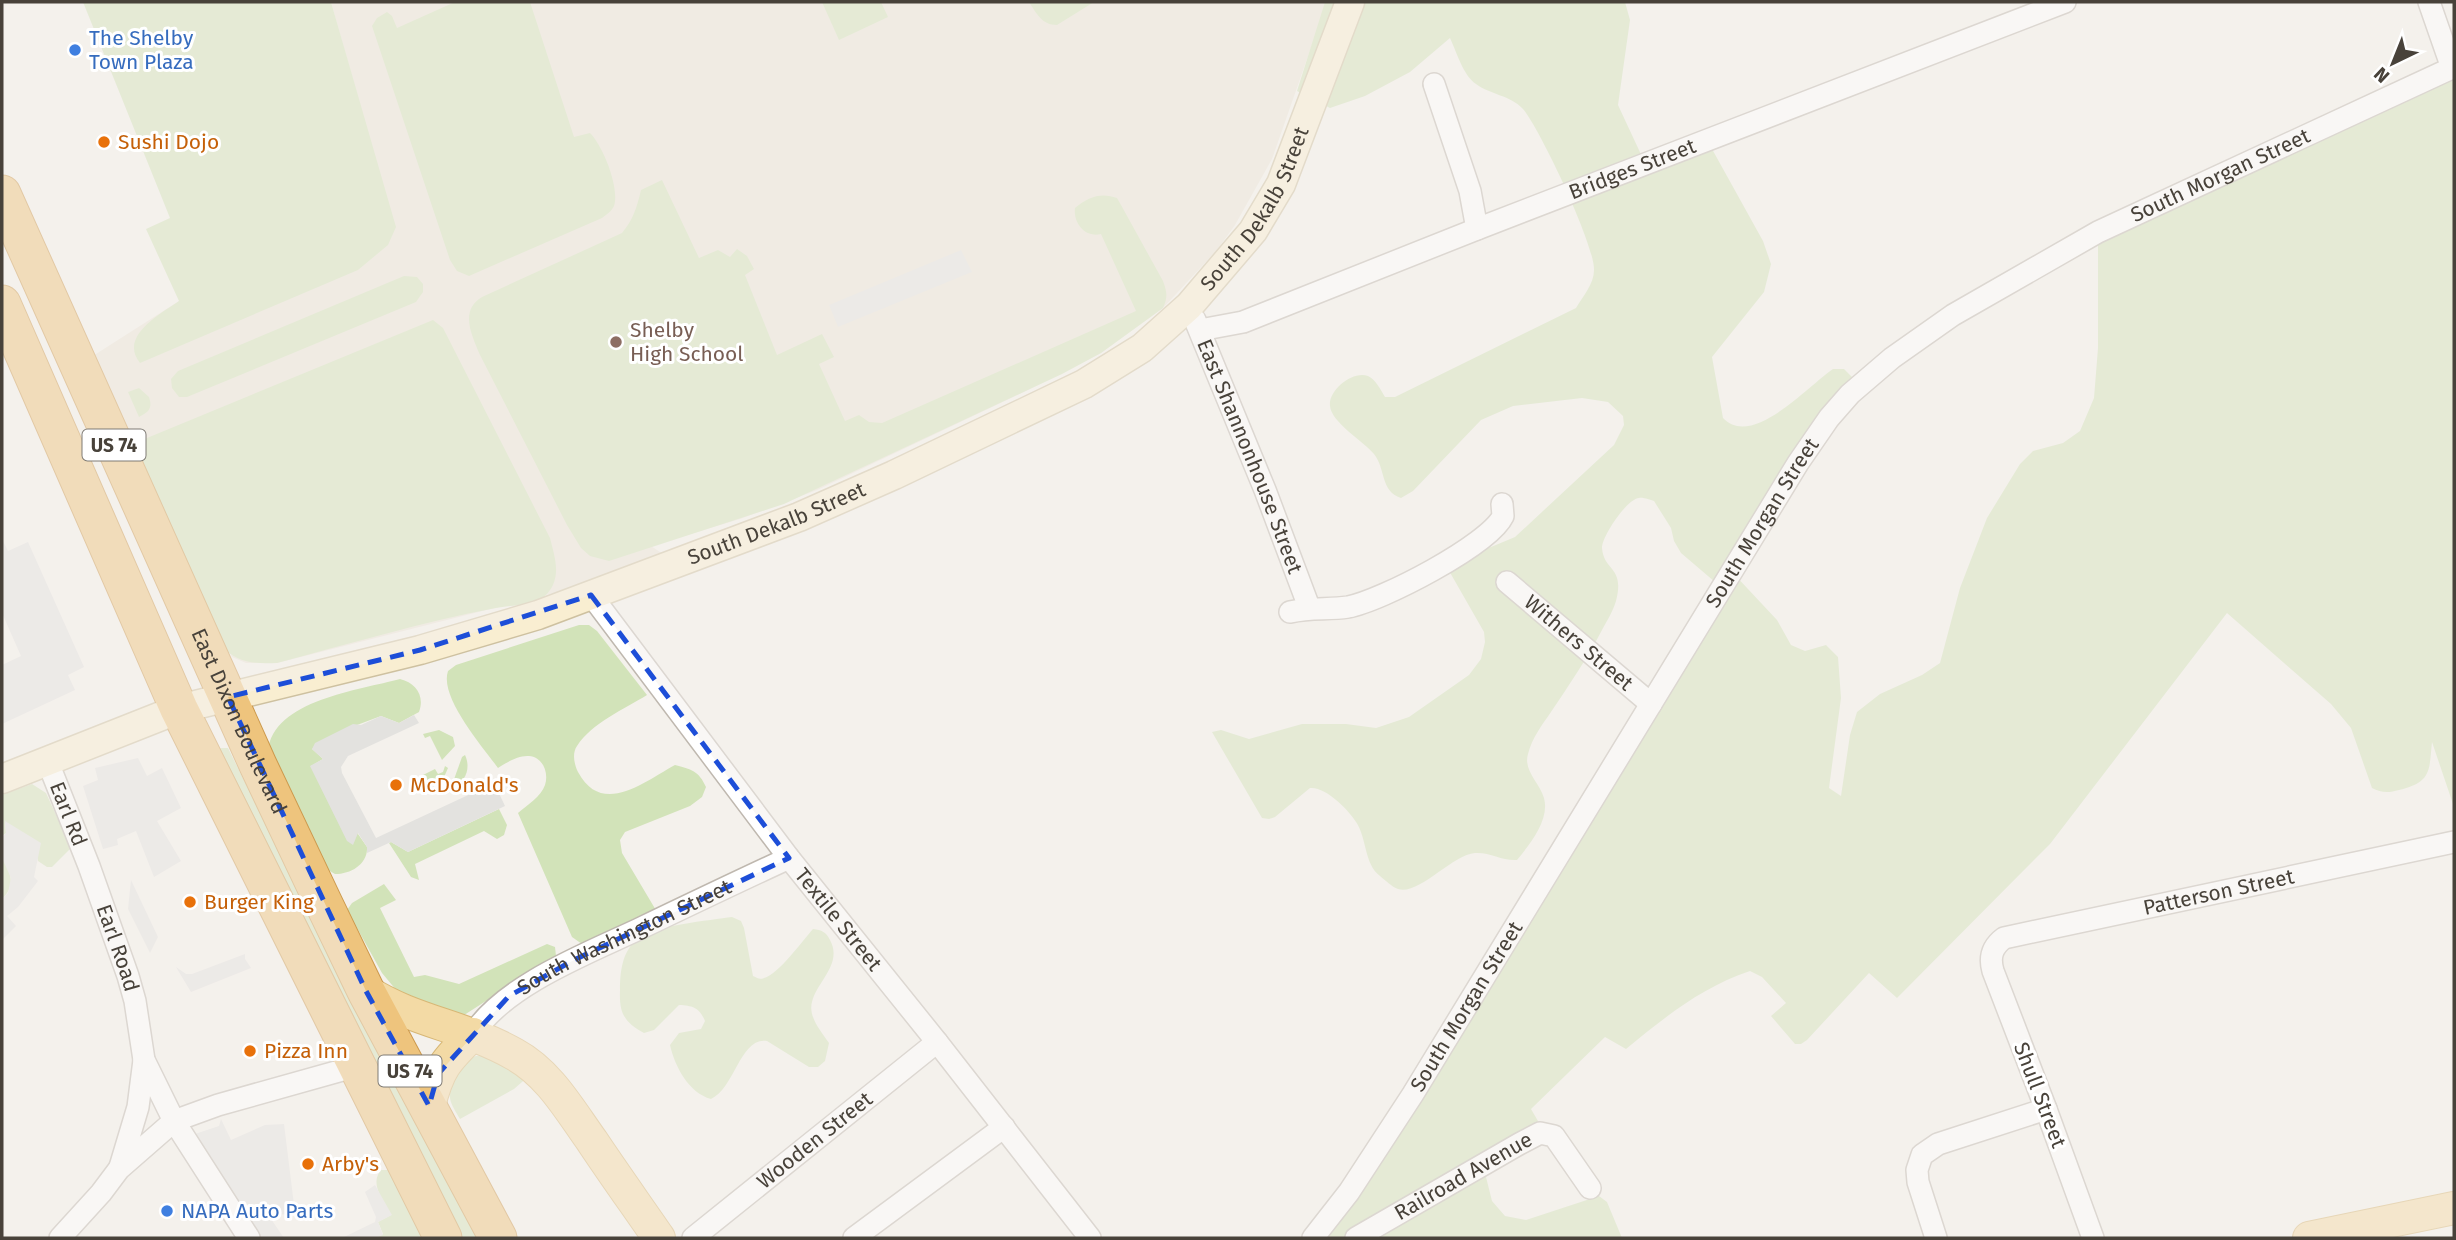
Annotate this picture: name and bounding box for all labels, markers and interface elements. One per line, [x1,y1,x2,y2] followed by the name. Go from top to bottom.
[89,25,194,75] place label: The Shelby Town Plaza
[2358,28,2428,98] north arrow
[67,42,83,58] marker: The Shelby Town Plaza
[2369,62,2394,88] text: N
[2126,122,2314,228] street label: South Morgan Street
[1195,123,1315,296] street label: South Dekalb Street
[118,129,219,155] place label: Sushi Dojo
[1565,133,1700,205] street label: Bridges Street
[96,134,112,150] marker: Sushi Dojo
[630,317,743,367] place label: Shelby High School
[608,334,624,350] marker: Shelby High School
[1191,335,1308,578] street label: East Shannonhouse Street
[82,430,146,460] road number: US 74
[1700,432,1825,612] street label: South Morgan Street
[684,476,870,571] street label: South Dekalb Street
[1519,589,1639,697] street label: Withers Street
[185,624,292,818] street label: East Dixon Boulevard
[410,772,519,798] place label: McDonald's
[388,777,404,793] marker: McDonald's
[44,778,93,850] street label: Earl Rd
[789,863,888,976] street label: Textile Street
[2141,863,2297,921] street label: Patterson Street
[512,874,736,1001] street label: South Washington Street
[204,889,314,915] place label: Burger King
[182,894,198,910] marker: Burger King
[91,901,145,995] street label: Earl Road
[1405,916,1528,1096] street label: South Morgan Street
[264,1038,348,1064] place label: Pizza Inn
[2008,1039,2072,1152] street label: Shull Street
[242,1043,258,1059] marker: Pizza Inn
[378,1056,442,1086] road number: US 74
[752,1086,878,1194] street label: Wooden Street
[1390,1126,1537,1226] street label: Railroad Avenue
[322,1151,379,1177] place label: Arby's
[300,1156,316,1172] marker: Arby's
[181,1198,333,1224] place label: NAPA Auto Parts
[159,1203,175,1219] marker: NAPA Auto Parts

